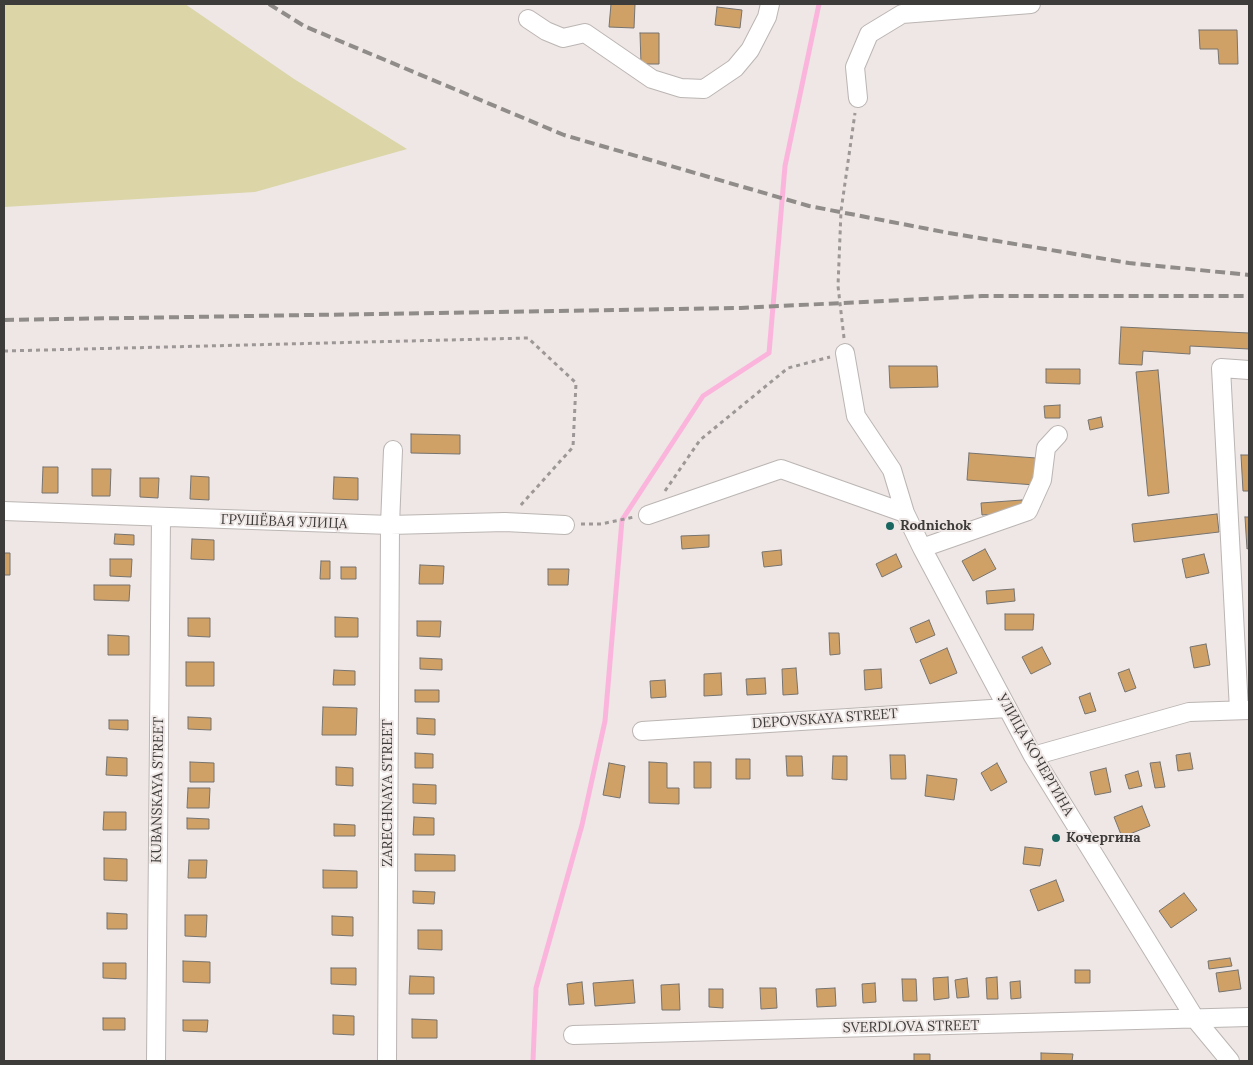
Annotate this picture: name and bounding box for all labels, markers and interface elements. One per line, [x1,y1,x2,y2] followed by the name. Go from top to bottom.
[220,511,348,533] street label: ГРУШЁВАЯ УЛИЦА
[900,518,971,534] place label: Rodnichok
[884,520,896,532] marker: Rodnichok
[993,691,1077,819] street label: УЛИЦА КОЧЕРГИНА
[751,706,899,732] street label: DEPOVSKAYA STREET
[148,717,168,863] street label: KUBANSKAYA STREET
[380,719,396,867] street label: ZARECHNAYA STREET
[1066,830,1141,846] place label: Кочергина
[1050,832,1062,844] marker: Кочергина
[843,1017,979,1037] street label: SVERDLOVA STREET

